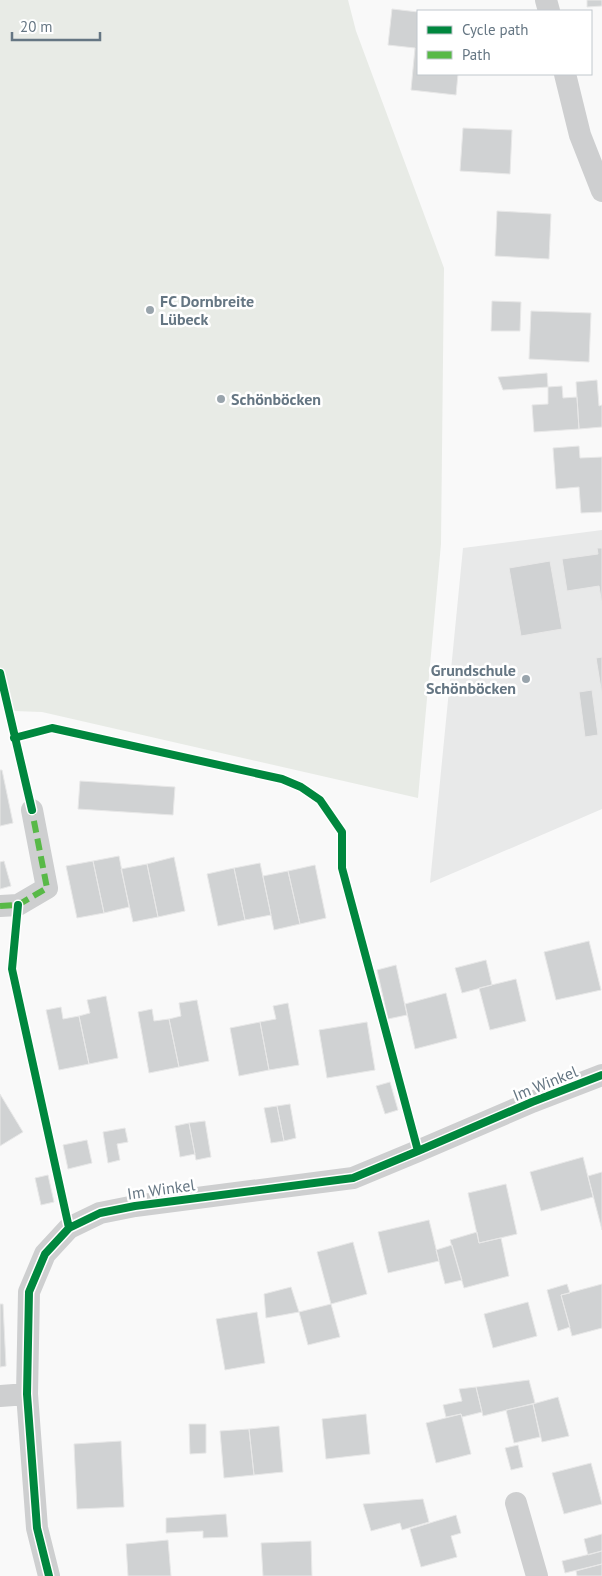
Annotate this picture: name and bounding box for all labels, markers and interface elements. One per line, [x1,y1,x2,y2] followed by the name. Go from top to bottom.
[12,10,100,42] scale bar
[417,10,592,75] legend
[20,17,53,36] text: 20 m
[462,20,528,39] text: Cycle path
[462,45,491,64] text: Path
[160,291,254,329] place label: FC Dornbreite Lübeck
[144,304,156,316] marker: FC Dornbreite Lübeck
[231,389,321,409] place label: Schönböcken
[215,393,227,405] marker: Schönböcken
[426,660,516,698] place label: Grundschule Schönböcken
[520,673,532,685] marker: Grundschule Schönböcken
[510,1061,581,1105] street label: Im Winkel
[126,1174,196,1204] street label: Im Winkel

